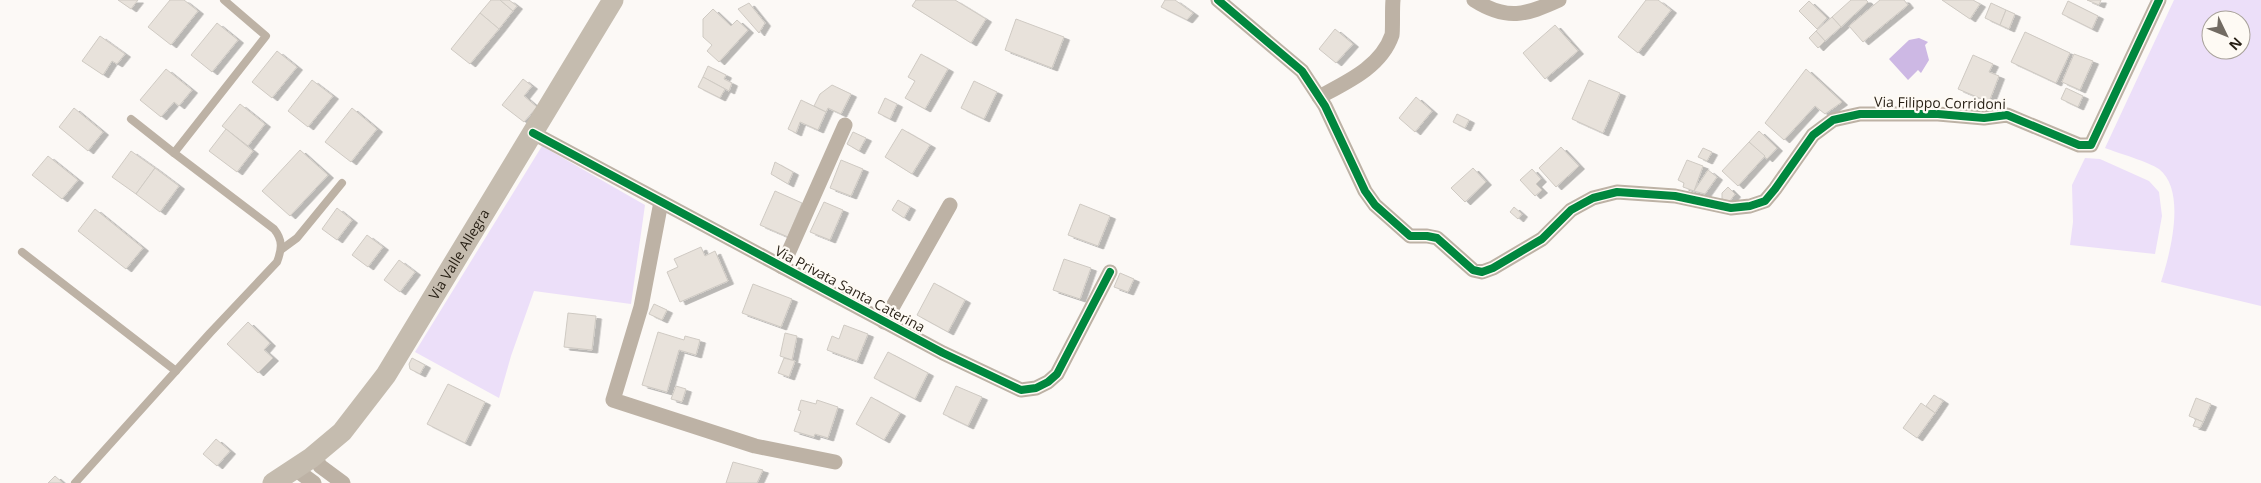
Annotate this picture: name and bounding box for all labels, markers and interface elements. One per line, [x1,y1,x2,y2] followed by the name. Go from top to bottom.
[2201,10,2251,60] north arrow
[2225,34,2247,55] text: N
[1874,92,2006,113] street label: Via Filippo Corridoni
[424,205,493,303] street label: Via Valle Allegra
[772,241,929,336] street label: Via Privata Santa Caterina

